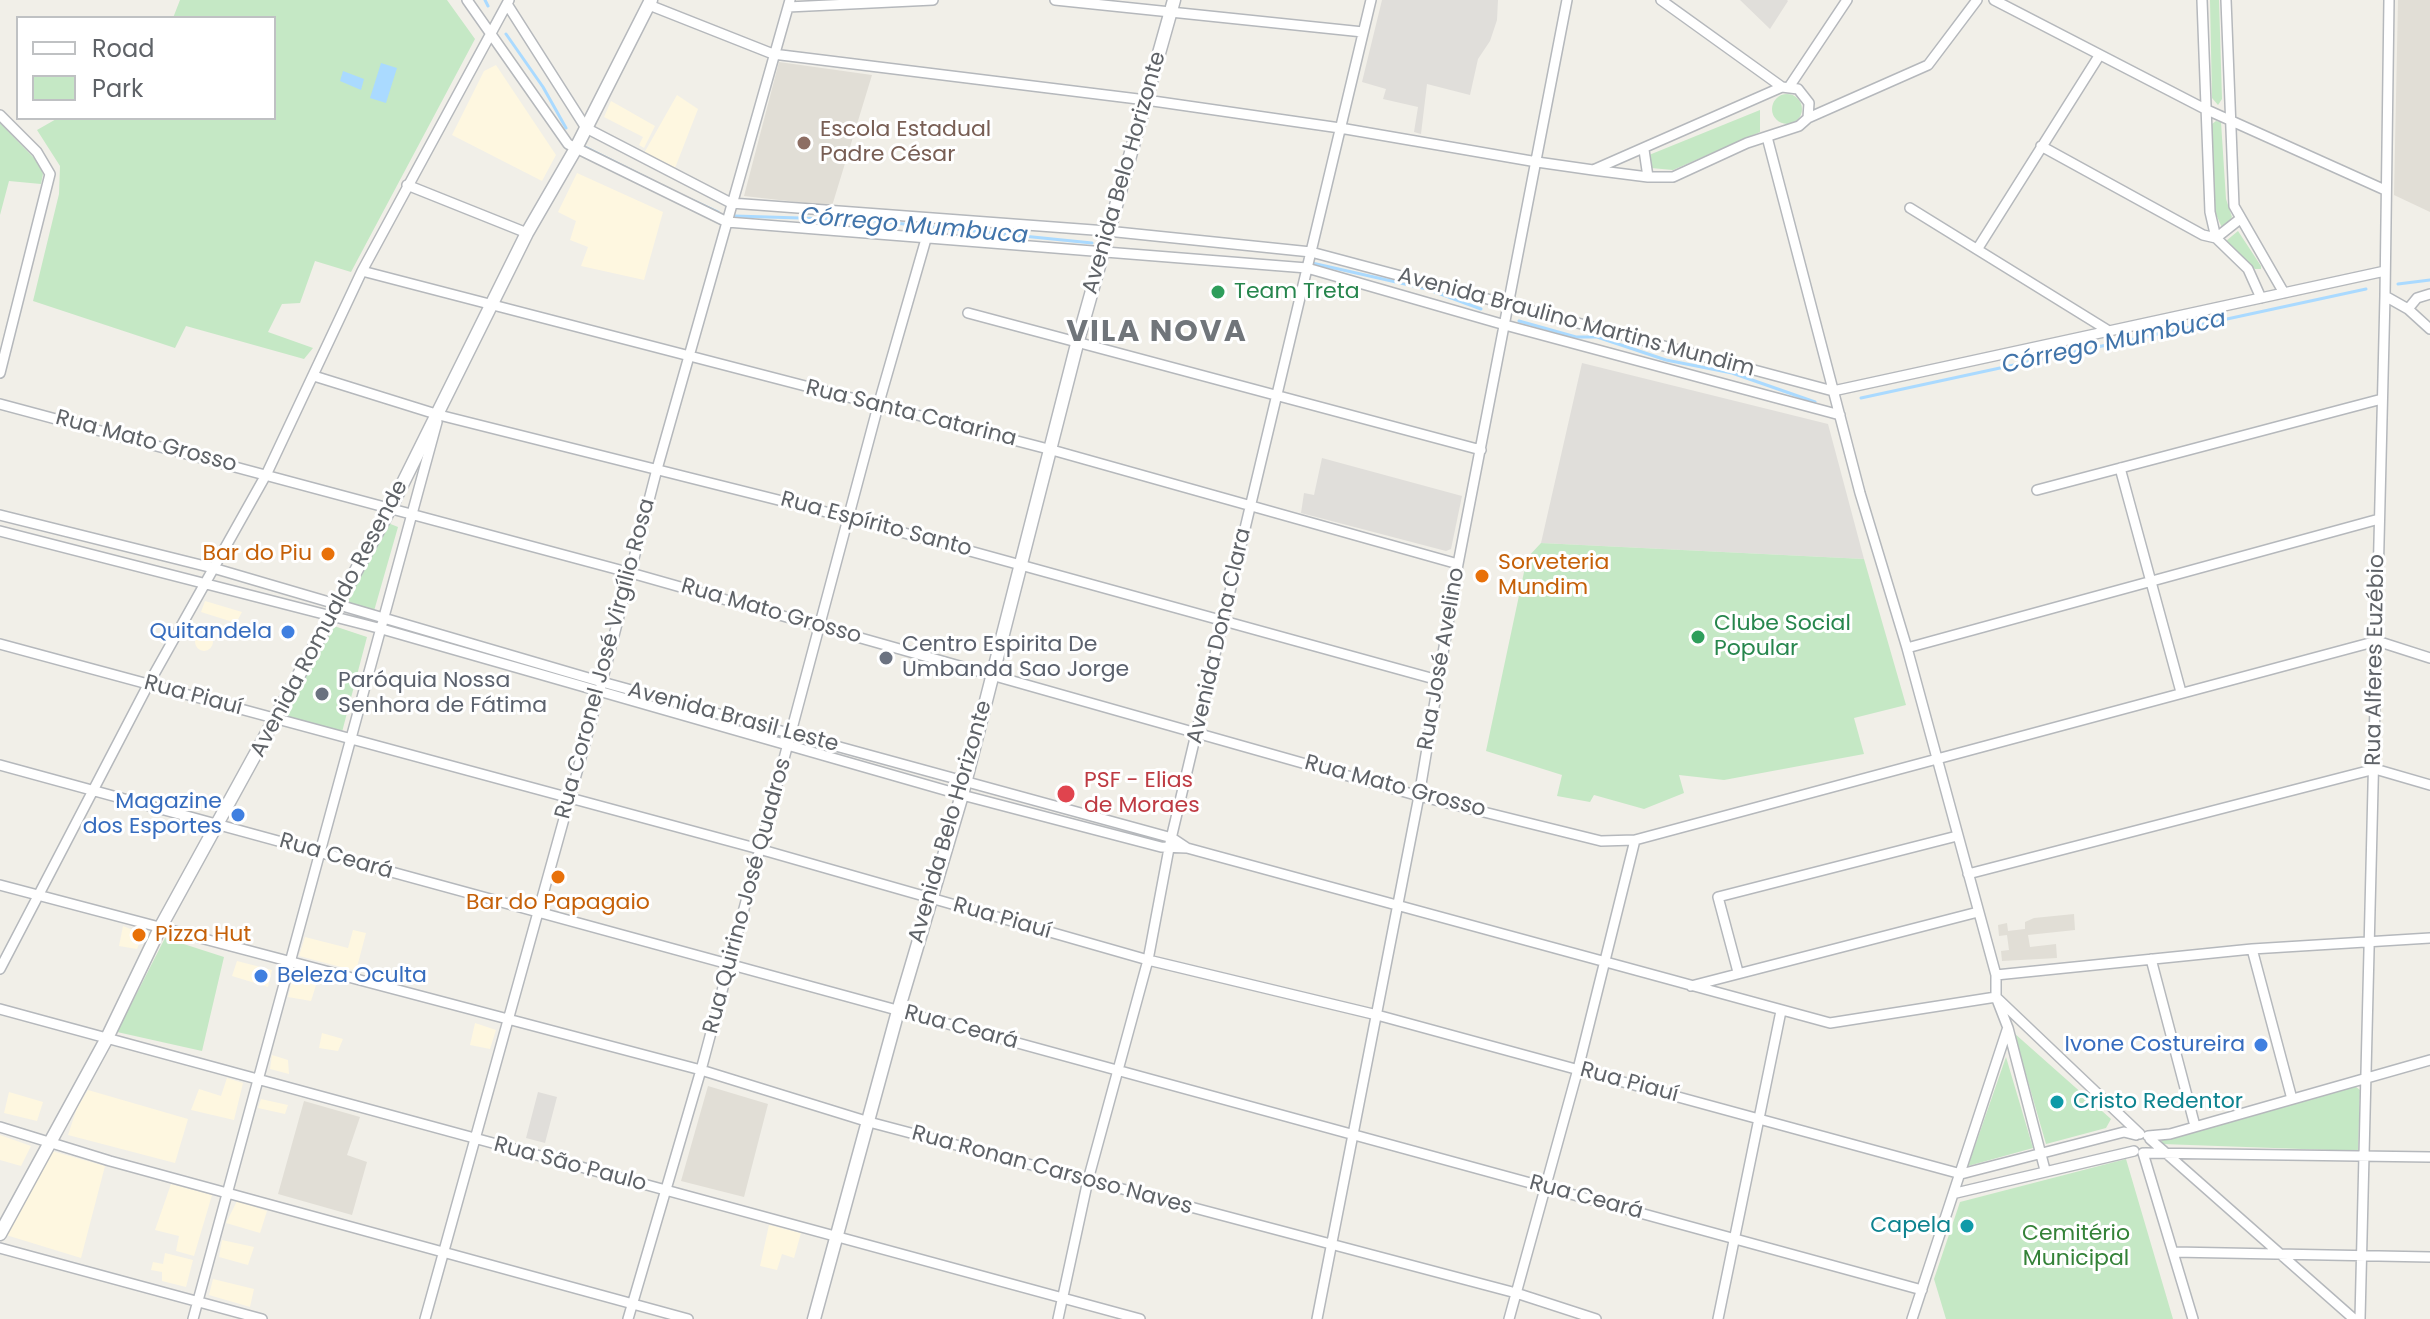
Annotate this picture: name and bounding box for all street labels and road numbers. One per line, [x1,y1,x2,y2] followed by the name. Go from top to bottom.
[1078,49,1172,297] street label: Avenida Belo Horizonte
[1395,263,1757,383] street label: Avenida Braulino Martins Mundim
[803,375,1019,453] street label: Rua Santa Catarina
[53,405,239,479] street label: Rua Mato Grosso
[246,476,414,762] street label: Avenida Romualdo Resende
[778,487,974,563] street label: Rua Espírito Santo
[550,496,662,822] street label: Rua Coronel José Virgílio Rosa
[1182,525,1258,747] street label: Avenida Dona Clara
[2361,554,2391,766] street label: Rua Alferes Euzébio
[1413,566,1471,752] street label: Rua José Avelino
[678,574,864,650] street label: Rua Mato Grosso
[141,670,245,722] street label: Rua Piauí
[625,677,841,759] street label: Avenida Brasil Leste
[904,698,998,946] street label: Avenida Belo Horizonte
[1302,750,1488,824] street label: Rua Mato Grosso
[698,755,798,1037] street label: Rua Quirino José Quadros
[276,828,396,886] street label: Rua Ceará
[950,892,1054,946] street label: Rua Piauí
[901,1000,1021,1056] street label: Rua Ceará
[1577,1057,1681,1109] street label: Rua Piauí
[909,1121,1195,1221] street label: Rua Ronan Carsoso Naves
[491,1132,649,1198] street label: Rua São Paulo
[1526,1170,1646,1226] street label: Rua Ceará

